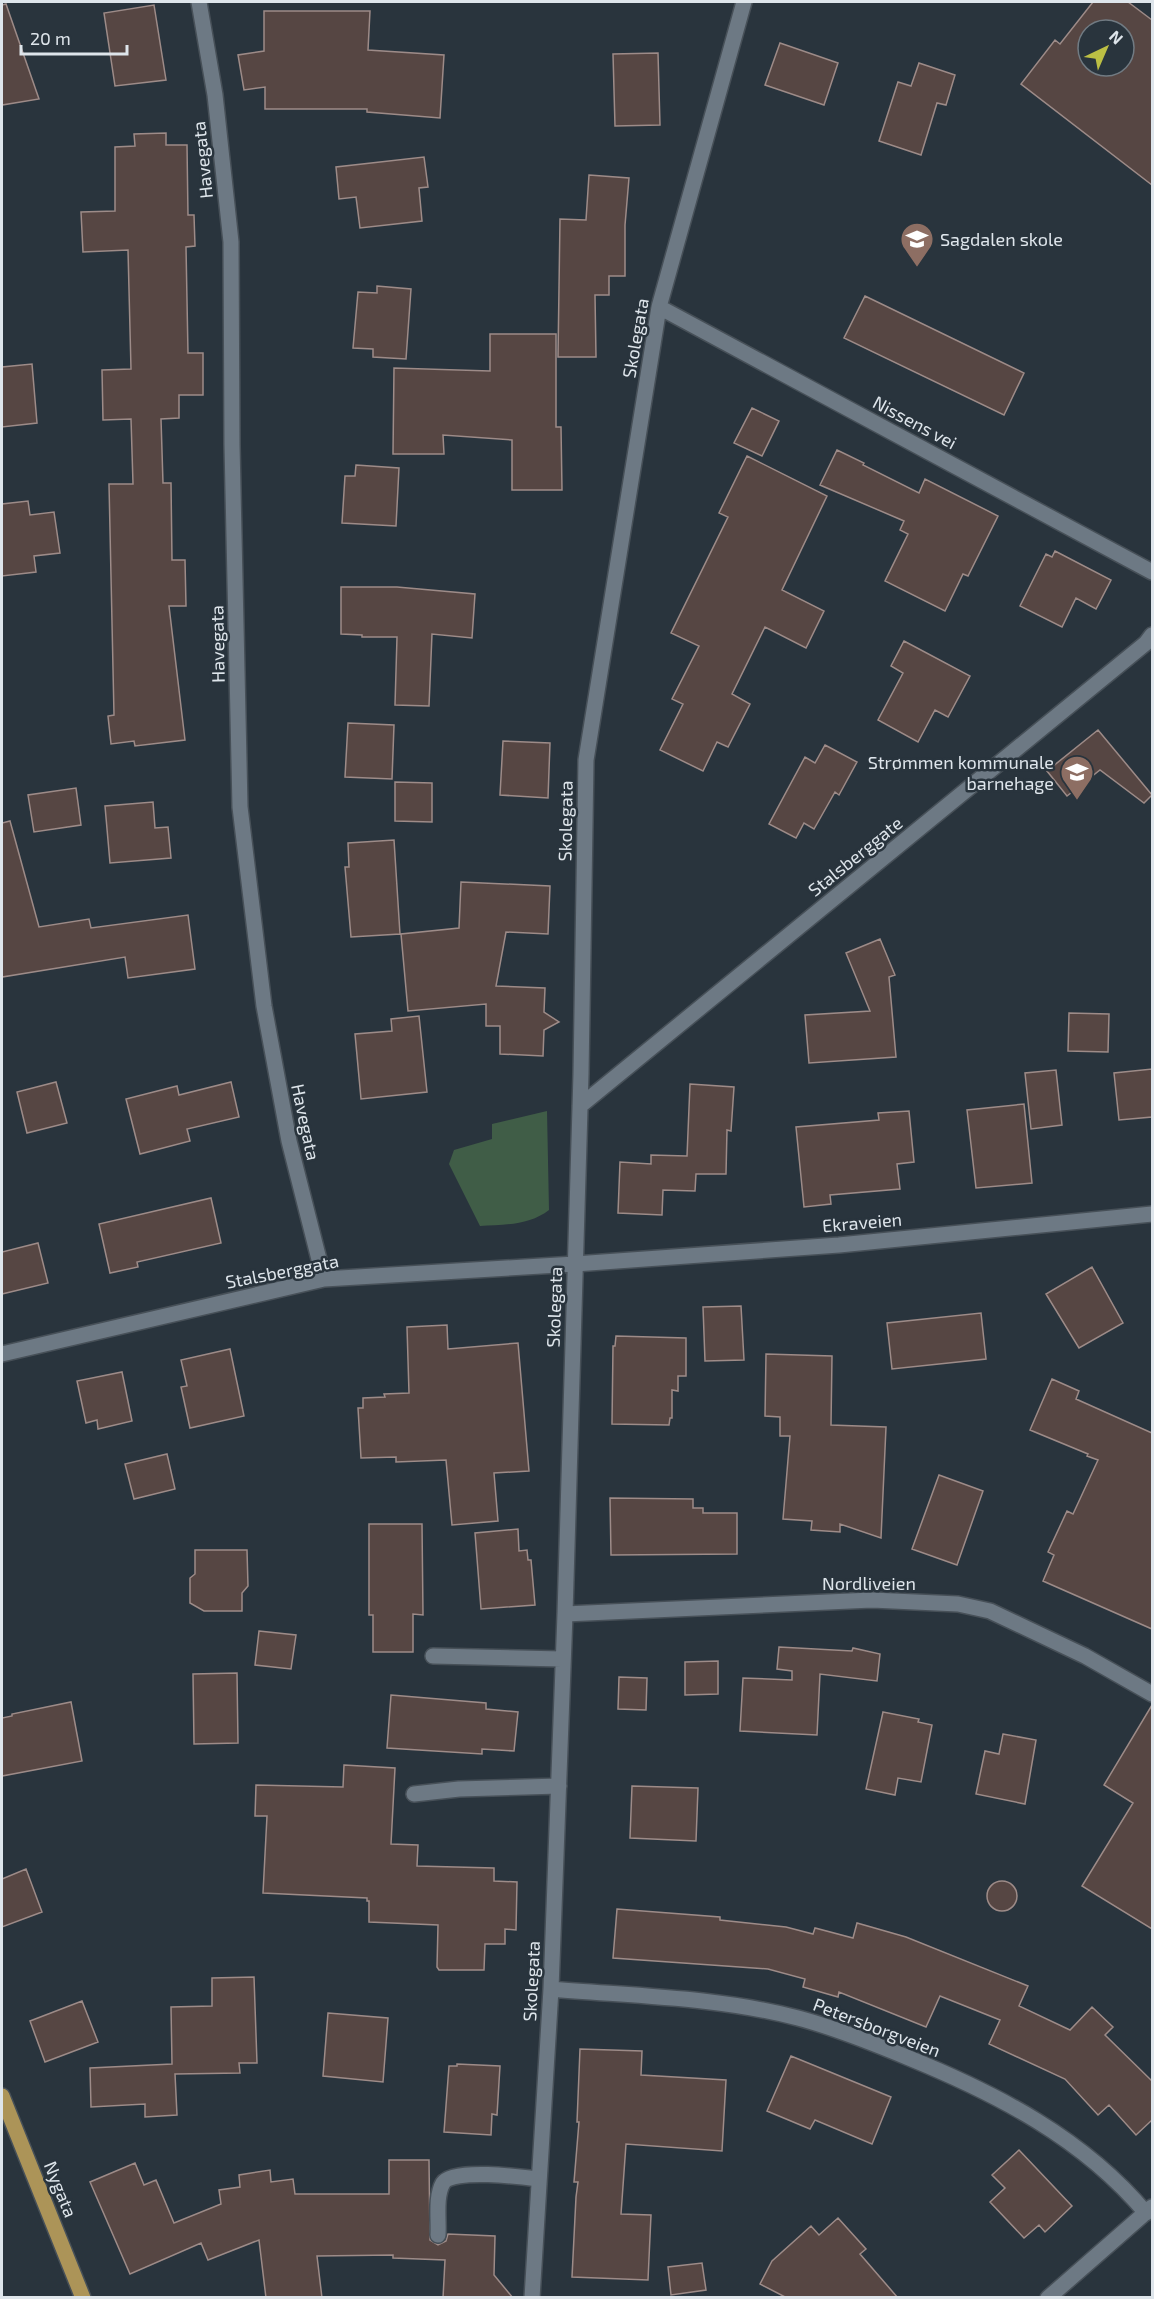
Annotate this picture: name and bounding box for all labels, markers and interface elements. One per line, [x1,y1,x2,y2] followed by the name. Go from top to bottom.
[21,18,128,56] scale bar
[1076,18,1136,78] north arrow
[1106,26,1128,48] text: N
[30,27,71,49] text: 20 m
[187,120,217,200] street label: Havegata
[899,221,935,268] school or university icon: Sagdalen skole
[940,228,1063,250] place label: Sagdalen skole
[617,296,653,380] street label: Skolegata
[869,391,961,453] street label: Nissens vei
[205,605,229,683] street label: Havegata
[868,751,1054,794] place label: Strømmen kommunale barnehage
[1059,754,1095,801] school or university icon: Strømmen kommunale barnehage
[553,780,577,862] street label: Skolegata
[804,811,906,901] street label: Stalsberggate
[287,1082,325,1162] street label: Havegata
[821,1208,903,1236] street label: Ekraveien
[224,1249,340,1293] street label: Stalsberggata
[542,1266,566,1348] street label: Skolegata
[822,1572,916,1594] street label: Nordliveien
[518,1940,544,2022] street label: Skolegata
[810,1993,944,2061] street label: Petersborgveien
[40,2158,82,2220] street label: Nygata

